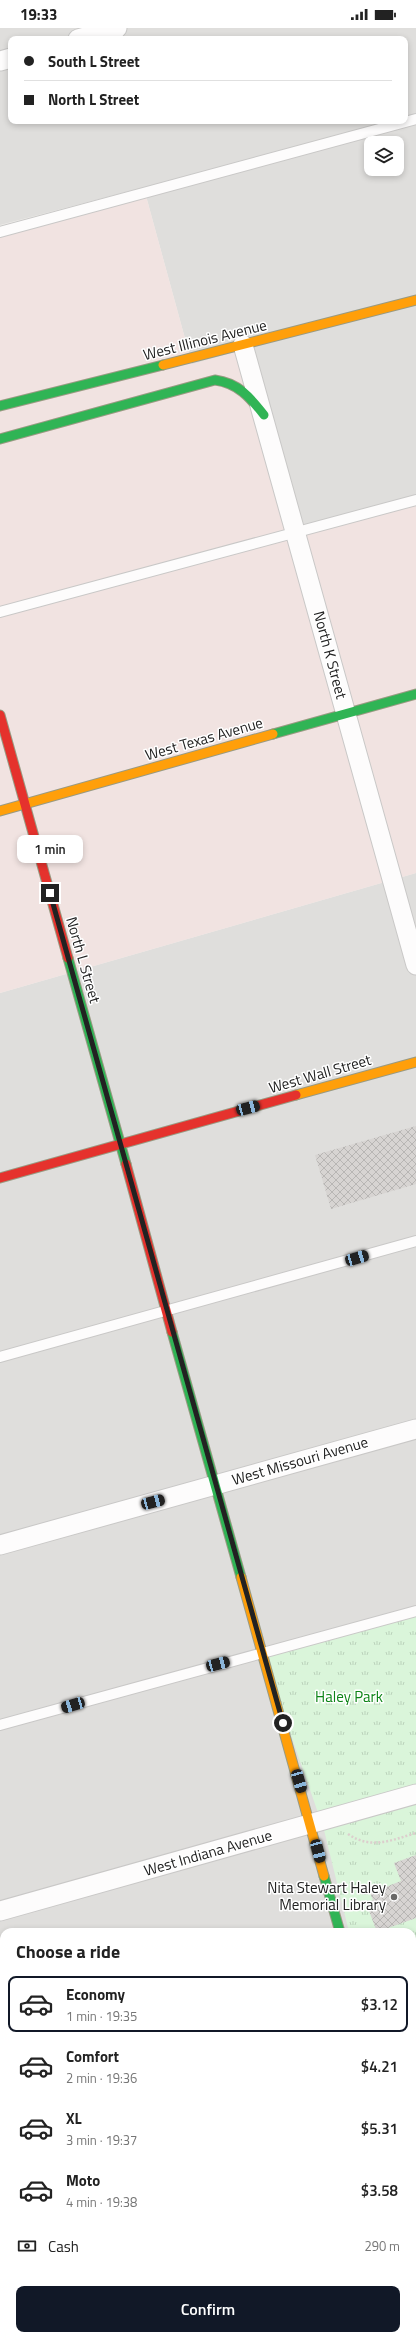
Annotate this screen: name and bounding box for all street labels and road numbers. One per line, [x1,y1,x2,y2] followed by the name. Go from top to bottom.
[141,313,269,366] street label: West Illinois Avenue
[308,608,353,702] street label: North K Street
[142,711,265,766] street label: West Texas Avenue
[60,914,107,1006] street label: North L Street
[266,1048,374,1099] street label: West Wall Street
[229,1430,371,1491] street label: West Missouri Avenue
[141,1823,275,1882] street label: West Indiana Avenue

